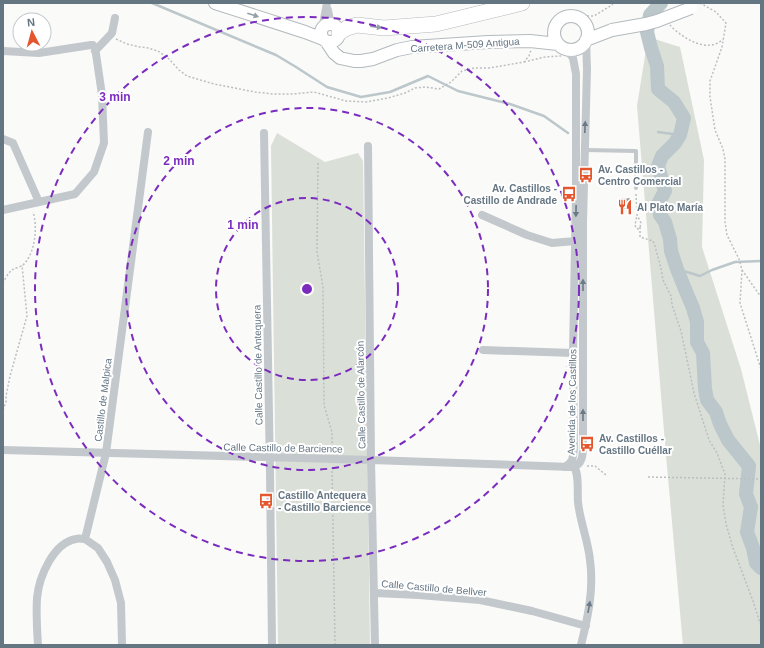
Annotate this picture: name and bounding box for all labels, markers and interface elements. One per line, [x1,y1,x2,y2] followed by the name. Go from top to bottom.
[12,12,52,52] north arrow
[247,12,259,18] one-way arrow
[26,16,36,28] text: N
[370,24,382,30] one-way arrow
[410,36,520,54] street label: Carretera M-509 Antigua
[99,90,131,104] text: 3 min
[582,120,588,133] one-way arrow
[163,154,195,168] text: 2 min
[598,164,682,187] place label: Av. Castillos - Centro Comercial
[577,166,595,184] bus stop icon: Av. Castillos - Centro Comercial
[463,183,557,206] place label: Av. Castillos - Castillo de Andrade
[560,185,578,203] bus stop icon: Av. Castillos - Castillo de Andrade
[616,198,634,216] restaurant icon: Al Plato María
[637,202,704,213] place label: Al Plato María
[572,205,579,217] one-way arrow
[227,218,259,232] text: 1 min
[580,278,586,291] one-way arrow
[300,282,314,296] centre of rings
[251,304,265,425] street label: Calle Castillo de Antequera
[355,341,367,449] street label: Calle Castillo de Alarcón
[566,349,578,455] street label: Avenida de los Castillos
[92,357,114,442] street label: Castillo de Malpica
[580,408,586,421] one-way arrow
[599,433,672,456] place label: Av. Castillos - Castillo Cuéllar
[578,435,596,453] bus stop icon: Av. Castillos - Castillo Cuéllar
[223,441,343,455] street label: Calle Castillo de Barcience
[278,490,371,513] place label: Castillo Antequera - Castillo Barcience
[257,492,275,510] bus stop icon: Castillo Antequera - Castillo Barcience
[381,578,488,598] street label: Calle Castillo de Bellver
[586,601,592,613] one-way arrow

